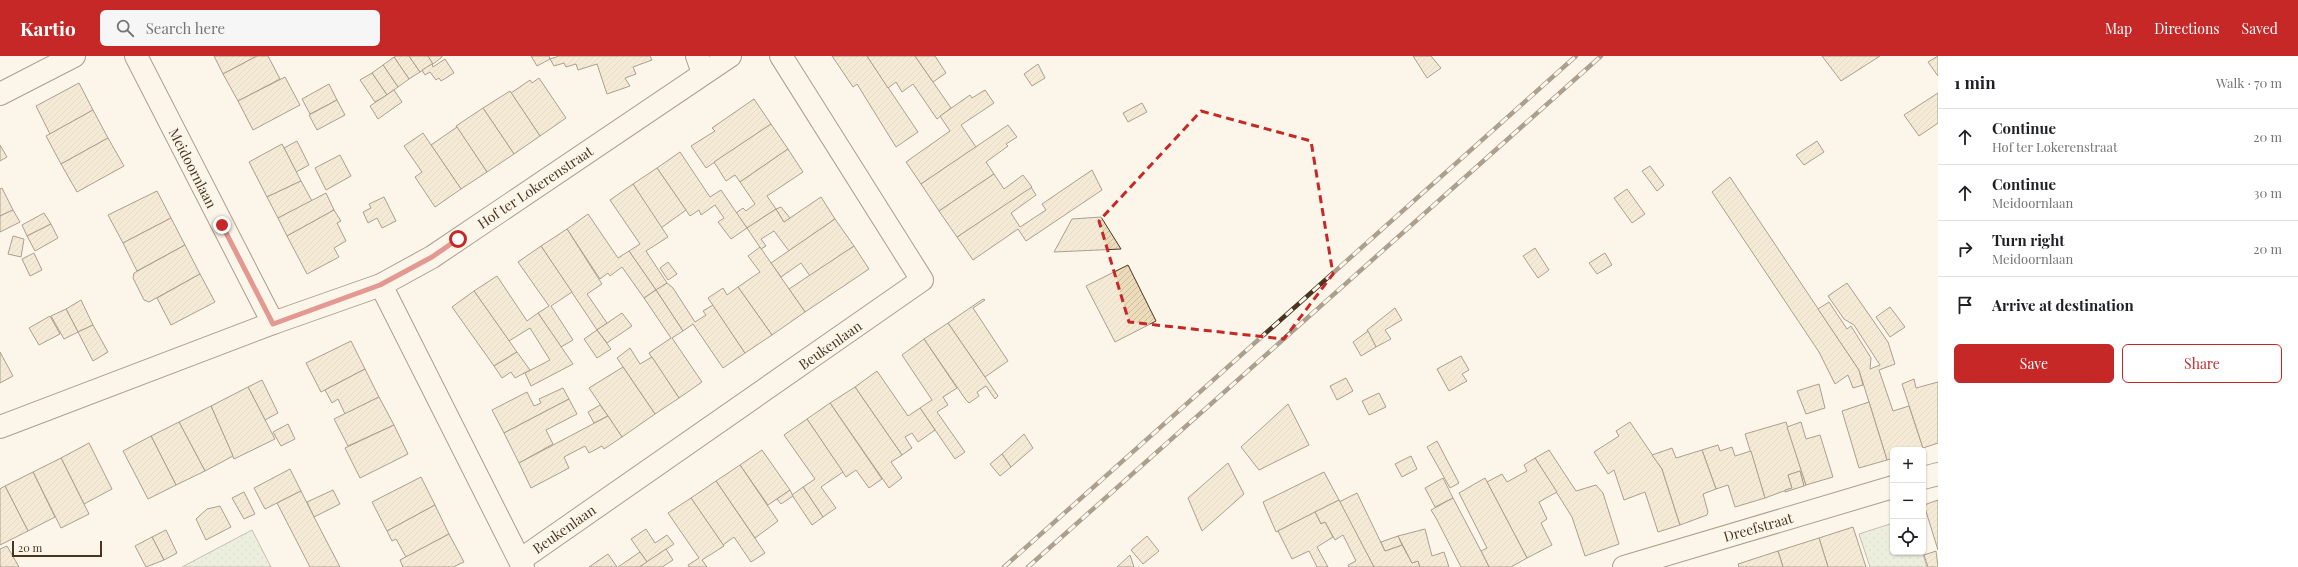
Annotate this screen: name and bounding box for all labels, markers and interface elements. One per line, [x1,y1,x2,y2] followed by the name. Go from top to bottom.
[100,10,380,46] search box
[20,15,76,41] text: Kartio
[114,17,136,39] icon: search
[146,18,225,38] text: Search here
[2105,19,2132,38] text: Map
[2154,19,2220,38] text: Directions
[2242,19,2278,38] text: Saved
[1954,71,1996,93] text: 1 min
[2216,74,2282,91] text: Walk · 70 m
[1992,118,2056,138] text: Continue
[165,125,222,212] street label: Meidoornlaan
[1954,126,1976,148] icon: ahead
[2253,128,2282,145] text: 20 m
[1992,138,2118,155] text: Hof ter Lokerenstraat
[474,141,597,233] street label: Hof ter Lokerenstraat
[1992,174,2056,194] text: Continue
[1954,182,1976,204] icon: ahead
[2254,184,2282,201] text: 30 m
[1992,194,2073,211] text: Meidoornlaan
[213,216,231,234] route end
[449,230,467,248] route start
[1992,230,2065,250] text: Turn right
[1954,238,1976,260] icon: right
[2253,240,2282,257] text: 20 m
[1992,250,2073,267] text: Meidoornlaan
[1954,294,1976,316] icon: arrive
[1992,295,2134,315] text: Arrive at destination
[795,316,866,374] street label: Beukenlaan
[1954,344,2114,383] button: Save
[2122,344,2282,383] button: Share
[1890,447,1926,555] map controls
[1890,447,1926,483] button: +
[1890,483,1926,519] button: −
[529,500,600,558] street label: Beukenlaan
[1721,508,1796,546] street label: Dreefstraat
[1890,519,1926,555] button: locate
[12,539,102,558] scale bar
[18,540,42,555] text: 20 m

